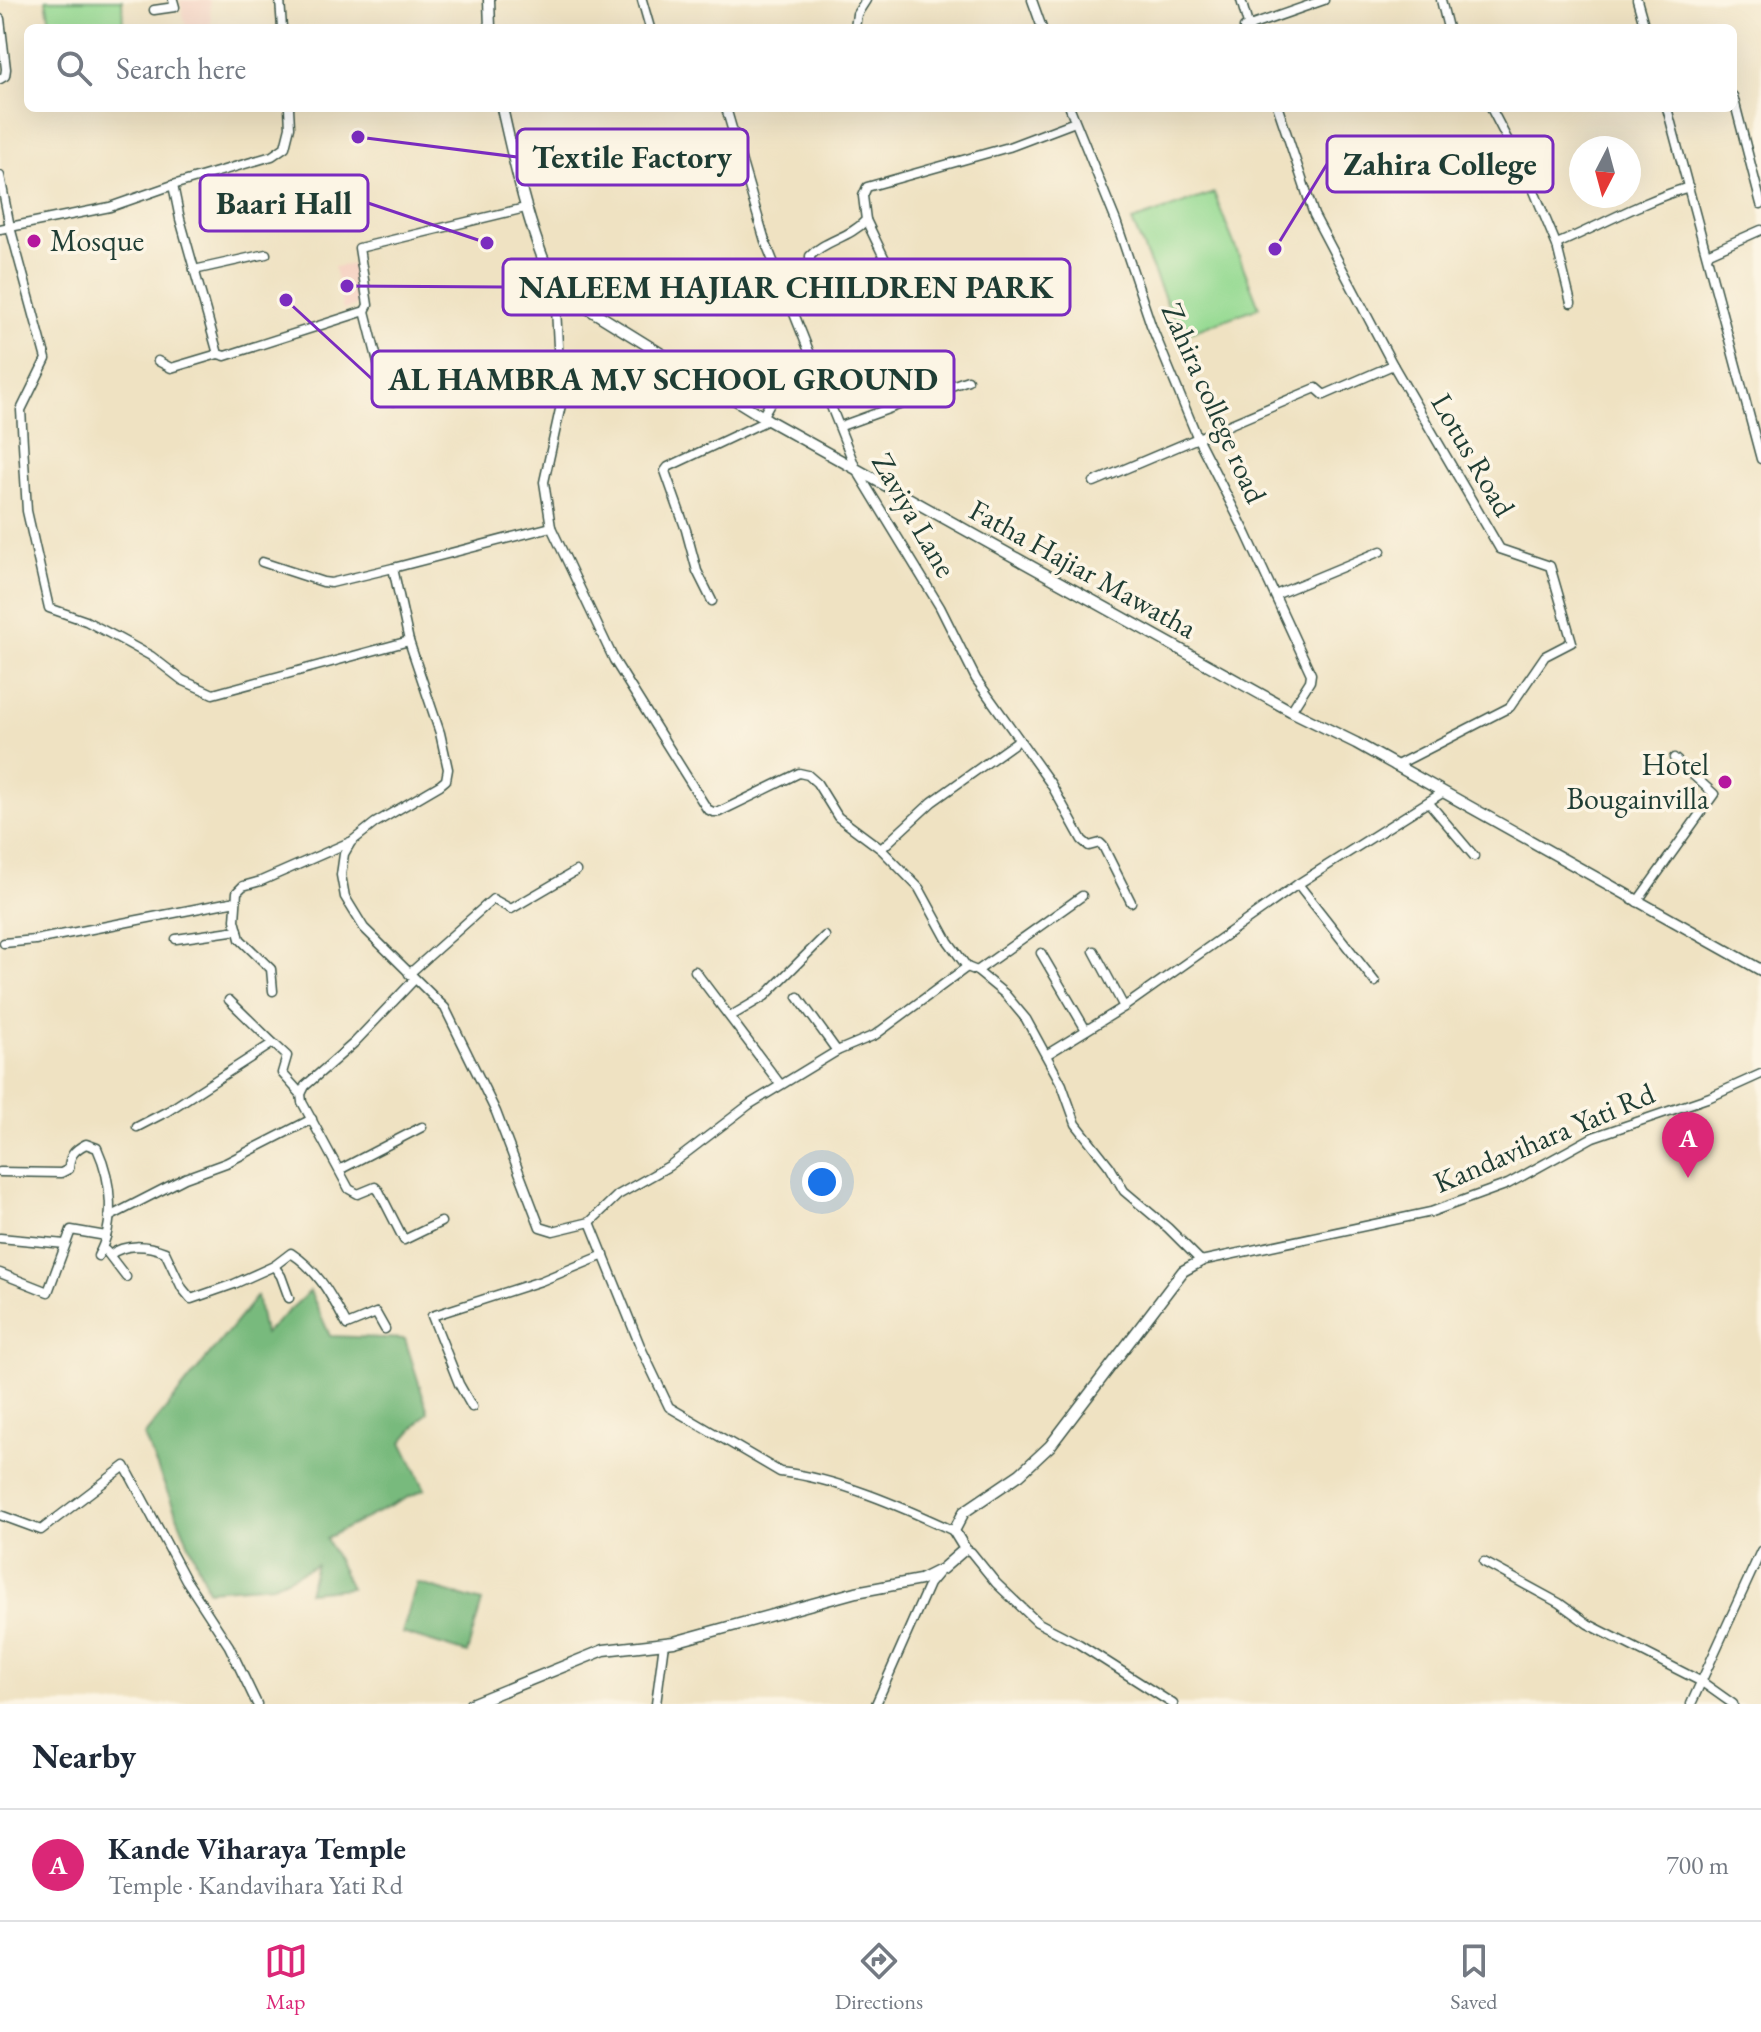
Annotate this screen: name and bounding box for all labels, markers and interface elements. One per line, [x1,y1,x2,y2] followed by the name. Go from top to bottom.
[24,24,1737,112] search box
[52,46,96,90] icon: search
[116,49,246,88] text: Search here
[517,129,748,185] callout: Textile Factory
[532,136,733,178] text: Textile Factory
[1327,136,1553,192] callout: Zahira College
[1569,136,1641,208] north arrow
[1343,143,1537,185] text: Zahira College
[200,175,368,231] callout: Baari Hall
[216,182,352,224] text: Baari Hall
[50,221,144,260] place label: Mosque
[25,232,43,250] marker: Mosque
[503,259,1070,315] callout: NALEEM HAJIAR CHILDREN PARK
[519,266,1054,308] text: NALEEM HAJIAR CHILDREN PARK
[1153,297,1276,510] street label: Zahira college road
[372,351,954,407] callout: AL HAMBRA M.V SCHOOL GROUND
[387,358,938,400] text: AL HAMBRA M.V SCHOOL GROUND
[1423,386,1525,524] street label: Lotus Road
[863,445,966,584] street label: Zaviya Lane
[963,490,1204,647] street label: Fatha Hajiar Mawatha
[1566,745,1709,818] place label: Hotel Bougainvilla
[1716,773,1734,791] marker: Hotel Bougainvilla
[1427,1073,1661,1202] street label: Kandavihara Yati Rd
[1662,1112,1714,1178] pin: A
[802,1162,842,1202] your location
[32,1734,136,1778] text: Nearby
[108,1829,406,1868] text: Kande Viharaya Temple
[49,1848,67,1882] text: A
[1666,1848,1729,1882] text: 700 m
[108,1868,403,1902] text: Temple · Kandavihara Yati Rd
[264,1939,308,2016] tab: Map
[835,1939,923,2016] tab: Directions
[1450,1939,1497,2016] tab: Saved

